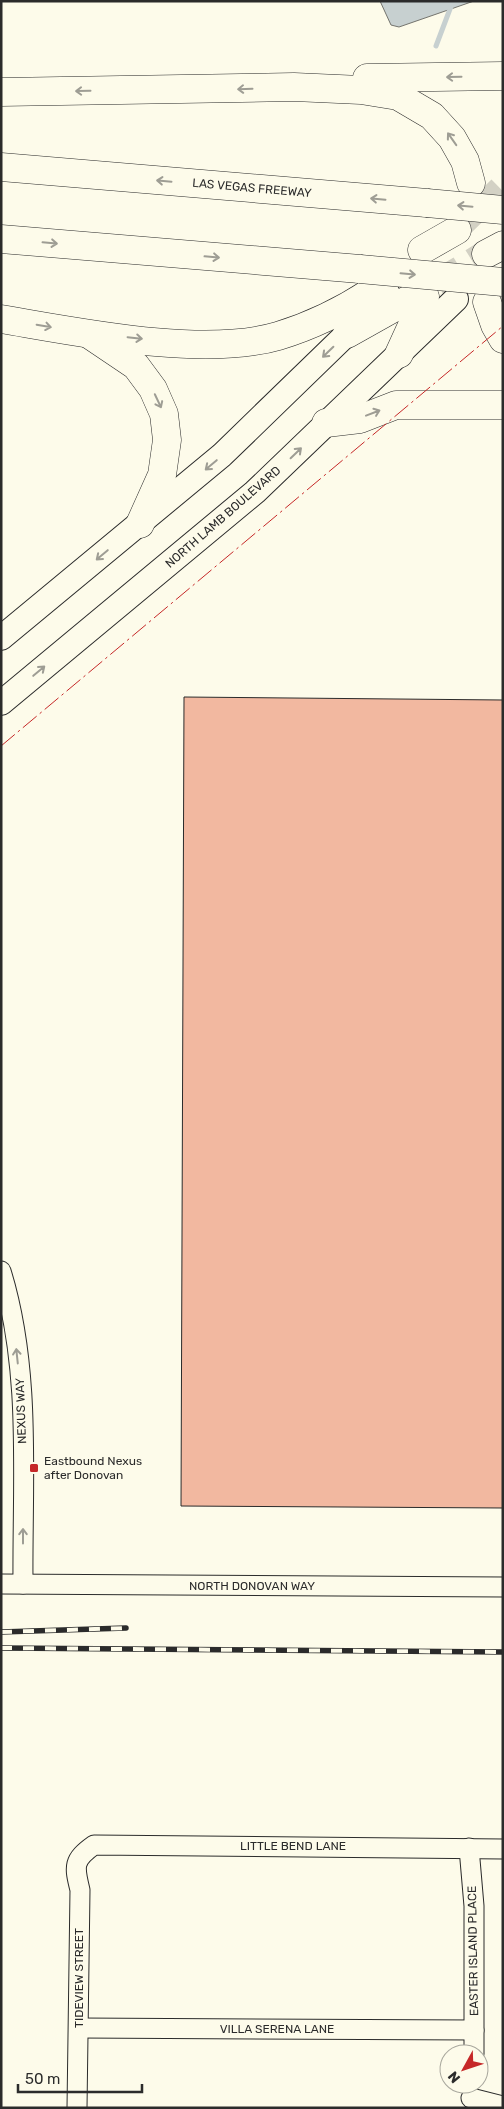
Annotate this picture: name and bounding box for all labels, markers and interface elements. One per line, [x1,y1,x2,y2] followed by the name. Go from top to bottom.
[446,72,462,82] one-way arrow
[237,84,253,93] one-way arrow
[75,86,91,96] one-way arrow
[447,132,457,146] one-way arrow
[156,176,172,185] one-way arrow
[192,176,313,200] street label: LAS VEGAS FREEWAY
[371,194,387,204] one-way arrow
[457,202,473,211] one-way arrow
[42,238,58,248] one-way arrow
[203,252,219,262] one-way arrow
[400,269,416,279] one-way arrow
[35,321,51,331] one-way arrow
[127,333,143,343] one-way arrow
[321,346,334,358] one-way arrow
[154,393,163,408] one-way arrow
[365,408,380,417] one-way arrow
[290,446,302,459] one-way arrow
[204,459,217,470] one-way arrow
[163,463,283,571] street label: NORTH LAMB BOULEVARD
[96,549,109,560] one-way arrow
[32,666,45,677] one-way arrow
[13,1348,22,1364] one-way arrow
[13,1378,29,1444] street label: NEXUS WAY
[44,1454,142,1482] place label: Eastbound Nexus after Donovan
[28,1462,40,1474] marker: Eastbound Nexus after Donovan
[18,1528,28,1544] one-way arrow
[189,1579,315,1593] street label: NORTH DONOVAN WAY
[240,1839,346,1853] street label: LITTLE BEND LANE
[465,1886,481,2016] street label: EASTER ISLAND PLACE
[72,1928,86,2028] street label: TIDEVIEW STREET
[220,2022,334,2036] street label: VILLA SERENA LANE
[439,2044,489,2094] north arrow
[18,2062,141,2094] scale bar
[445,2068,464,2086] text: N
[25,2070,60,2088] text: 50 m

